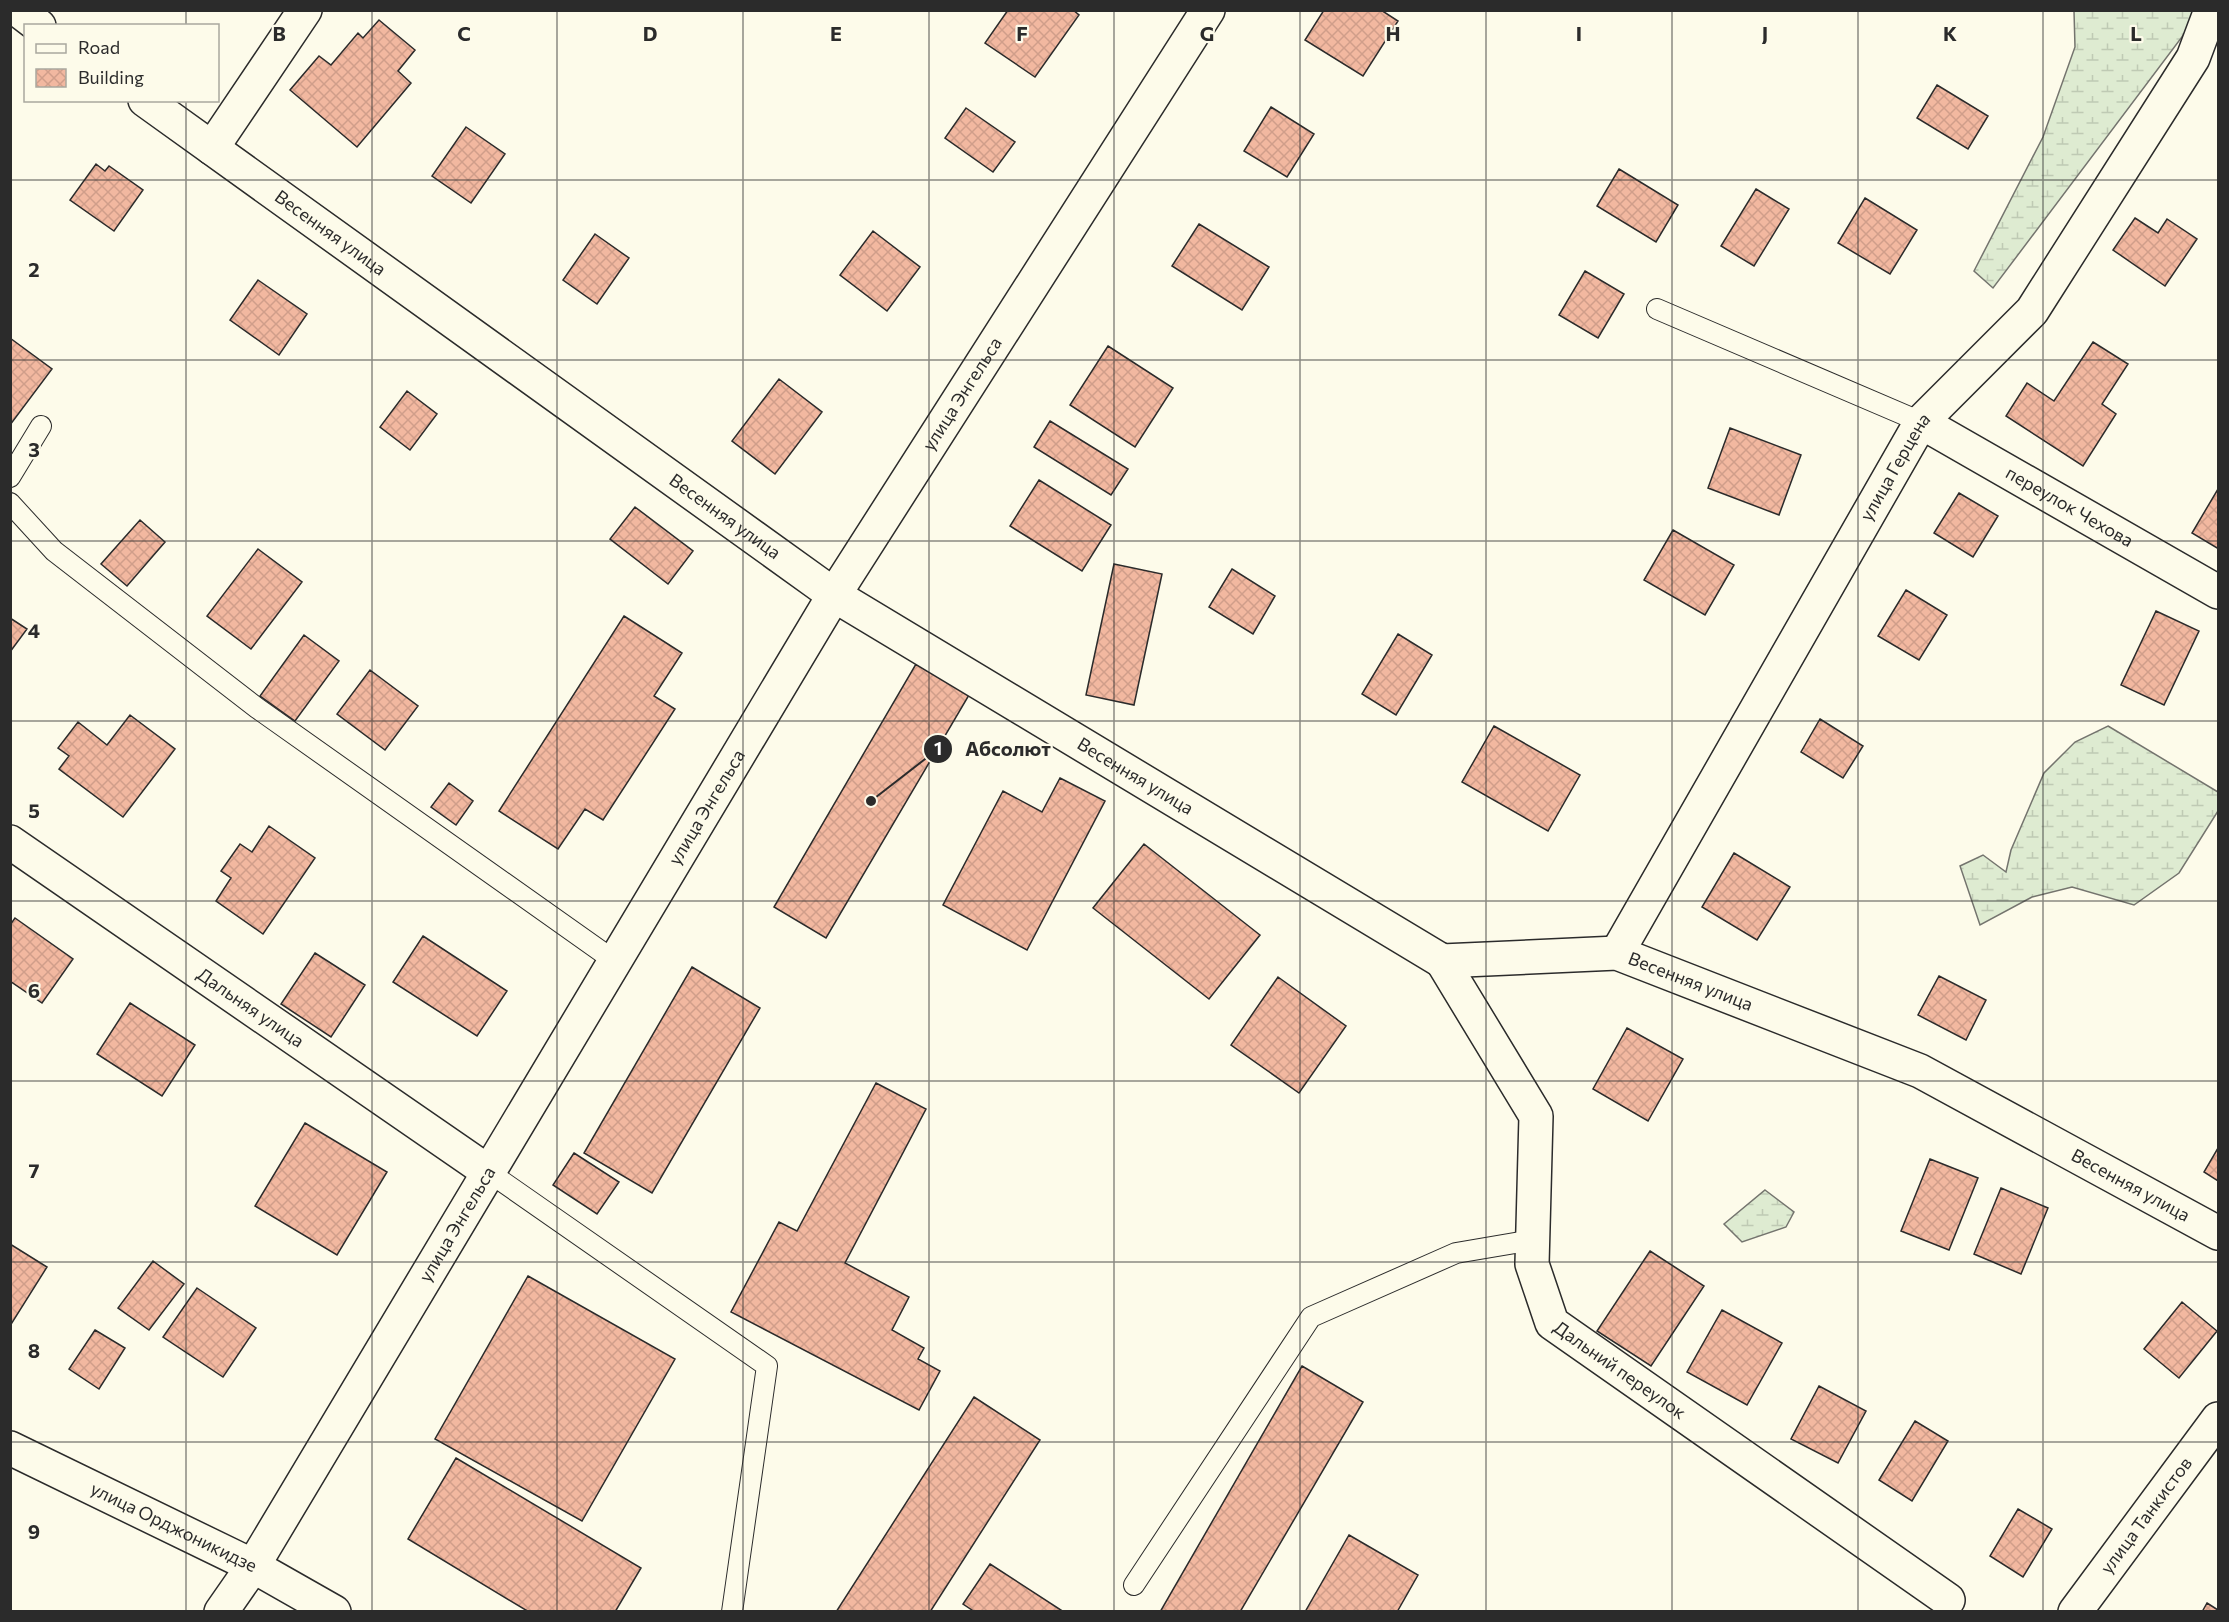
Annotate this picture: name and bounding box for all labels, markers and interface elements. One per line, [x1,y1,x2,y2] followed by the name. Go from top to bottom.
[272,21,286,45] text: B
[457,21,471,45] text: C
[643,21,657,45] text: D
[830,21,842,45] text: E
[1016,21,1028,45] text: F
[1200,21,1214,45] text: G
[1386,21,1401,45] text: H
[1576,21,1582,45] text: I
[1762,21,1768,45] text: J
[1943,21,1957,45] text: K
[2130,21,2142,45] text: L
[24,24,219,102] legend
[78,36,120,58] text: Road
[78,66,144,88] text: Building
[271,185,391,280] street label: Весенняя улица
[28,257,40,281] text: 2
[917,333,1006,455] street label: улица Энгельса
[1855,407,1934,525] street label: улица Герцена
[28,437,40,461] text: 3
[2002,461,2137,551] street label: переулок Чехова
[666,468,785,563] street label: Весенняя улица
[28,618,40,642] text: 4
[923,730,1063,768] callout: Абсолют
[1074,732,1198,819] street label: Весенняя улица
[965,736,1051,760] text: Абсолют
[934,737,942,759] text: 1
[663,745,749,869] street label: улица Энгельса
[28,798,40,822] text: 5
[1625,947,1756,1015] street label: Весенняя улица
[193,962,309,1051] street label: Дальняя улица
[28,978,40,1002] text: 6
[2068,1143,2194,1226] street label: Весенняя улица
[29,1158,40,1182] text: 7
[414,1162,499,1286] street label: улица Энгельса
[1550,1315,1691,1423] street label: Дальний переулок
[28,1338,40,1362] text: 8
[2095,1452,2196,1578] street label: улица Танкистов
[87,1477,261,1576] street label: улица Орджоникидзе
[28,1519,40,1543] text: 9

